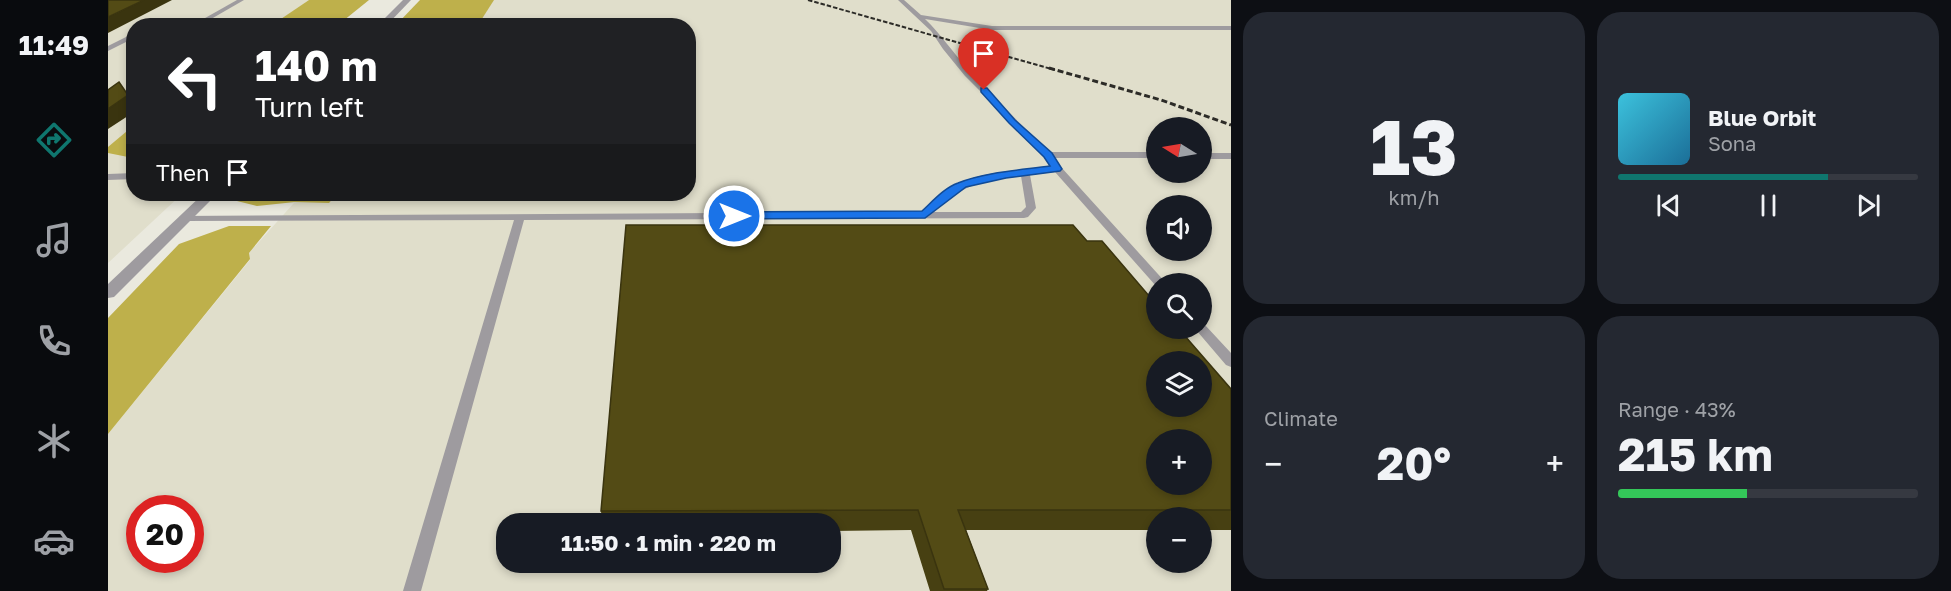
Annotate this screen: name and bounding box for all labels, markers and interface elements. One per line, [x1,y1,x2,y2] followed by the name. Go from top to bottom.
[958,28,1009,90] pin
[19,29,89,61] text: 11:49
[967,37,1000,70] icon: arrive
[255,40,377,90] text: 140 m
[156,42,234,120] icon: left
[255,91,364,123] text: Turn left
[1370,99,1458,192] text: 13
[1708,104,1816,131] text: Blue Orbit
[1146,117,1212,183] north arrow
[1146,117,1212,573] map controls
[33,119,75,161] icon: directions
[1708,131,1756,155] text: Sona
[221,156,254,189] icon: arrive
[156,159,209,186] text: Then
[702,184,766,248] position arrow
[1389,185,1439,209] text: km/h
[1652,189,1685,222] icon: previous
[1752,189,1785,222] icon: pause
[1852,189,1885,222] icon: next
[1146,195,1212,261] button: sound
[33,219,75,261] icon: music
[1146,273,1212,339] button: search
[33,320,75,362] icon: phone
[1146,351,1212,417] button: layers
[1618,397,1736,421] text: Range · 43%
[1264,406,1338,430] text: Climate
[33,420,75,462] icon: climate
[1618,427,1773,481] text: 215 km
[1146,429,1212,495] button: +
[1377,436,1451,490] text: 20°
[1264,444,1282,483] text: −
[1546,444,1564,483] text: +
[126,495,204,573] speed limit sign: 20
[1146,507,1212,573] button: −
[33,520,75,562] icon: car
[561,529,776,556] text: 11:50 · 1 min · 220 m

